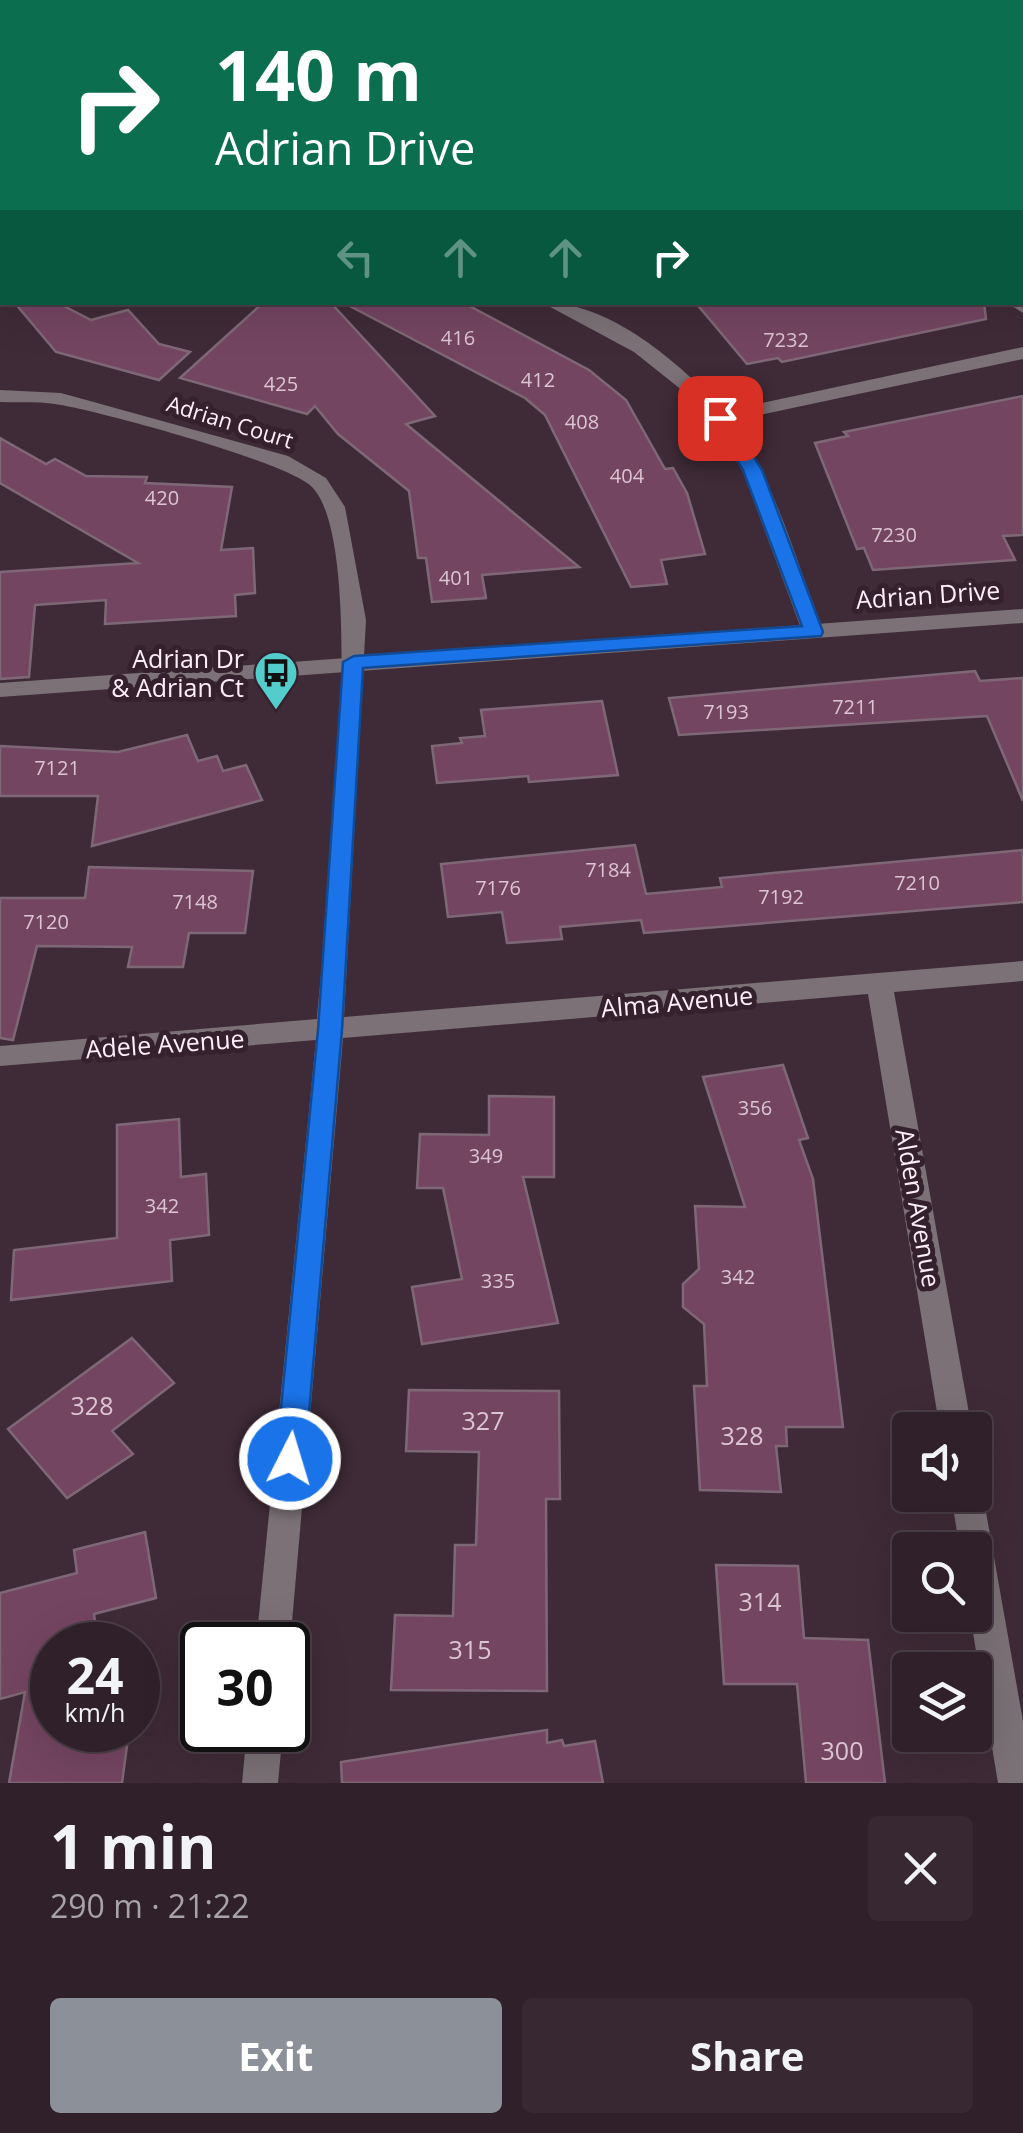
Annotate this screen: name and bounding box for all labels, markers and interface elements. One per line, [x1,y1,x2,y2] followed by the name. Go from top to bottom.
[215,26,422,122] text: 140 m
[50,40,180,170] icon: right
[215,117,475,178] text: Adrian Drive
[328,230,383,285] icon: left
[433,230,488,285] icon: ahead
[538,230,593,285] icon: ahead
[643,230,698,285] icon: right
[441,324,475,351] house number: 416
[763,326,809,353] house number: 7232
[521,366,555,393] house number: 412
[264,370,298,397] house number: 425
[678,376,763,461] pin
[163,388,297,455] street label: Adrian Court
[693,391,748,446] icon: arrive
[565,408,599,435] house number: 408
[610,462,645,489] house number: 404
[145,484,179,511] house number: 420
[871,521,917,548] house number: 7230
[439,564,473,591] house number: 401
[855,572,1001,616] street label: Adrian Drive
[111,641,244,704] place label: Adrian Dr & Adrian Ct
[253,650,299,711] bus stop icon: Adrian Dr & Adrian Ct
[832,693,878,720] house number: 7211
[703,698,749,725] house number: 7193
[34,754,80,781] house number: 7121
[585,856,631,883] house number: 7184
[894,869,940,896] house number: 7210
[475,874,521,901] house number: 7176
[758,883,804,910] house number: 7192
[172,888,218,915] house number: 7148
[23,908,69,935] house number: 7120
[599,977,754,1025] street label: Alma Avenue
[84,1020,245,1066] street label: Adele Avenue
[738,1094,772,1121] house number: 356
[888,1126,950,1290] street label: Alden Avenue
[469,1142,503,1169] house number: 349
[145,1192,179,1219] house number: 342
[721,1263,755,1290] house number: 342
[481,1267,515,1294] house number: 335
[71,1388,113,1422] house number: 328
[462,1403,504,1437] house number: 327
[238,1407,342,1511] position arrow
[892,1412,992,1752] map controls
[892,1412,992,1512] button: sound
[721,1418,763,1452] house number: 328
[892,1532,992,1632] button: search
[739,1584,781,1618] house number: 314
[180,1622,310,1752] speed limit sign: 30
[449,1632,491,1666] house number: 315
[66,1641,124,1709] text: 24
[892,1652,992,1752] button: layers
[65,1695,125,1729] text: km/h
[821,1733,863,1767] house number: 300
[50,1805,217,1887] text: 1 min
[868,1816,973,1921] button: close
[50,1884,249,1927] text: 290 m · 21:22
[50,1998,502,2113] button: Exit
[522,1998,973,2113] button: Share

